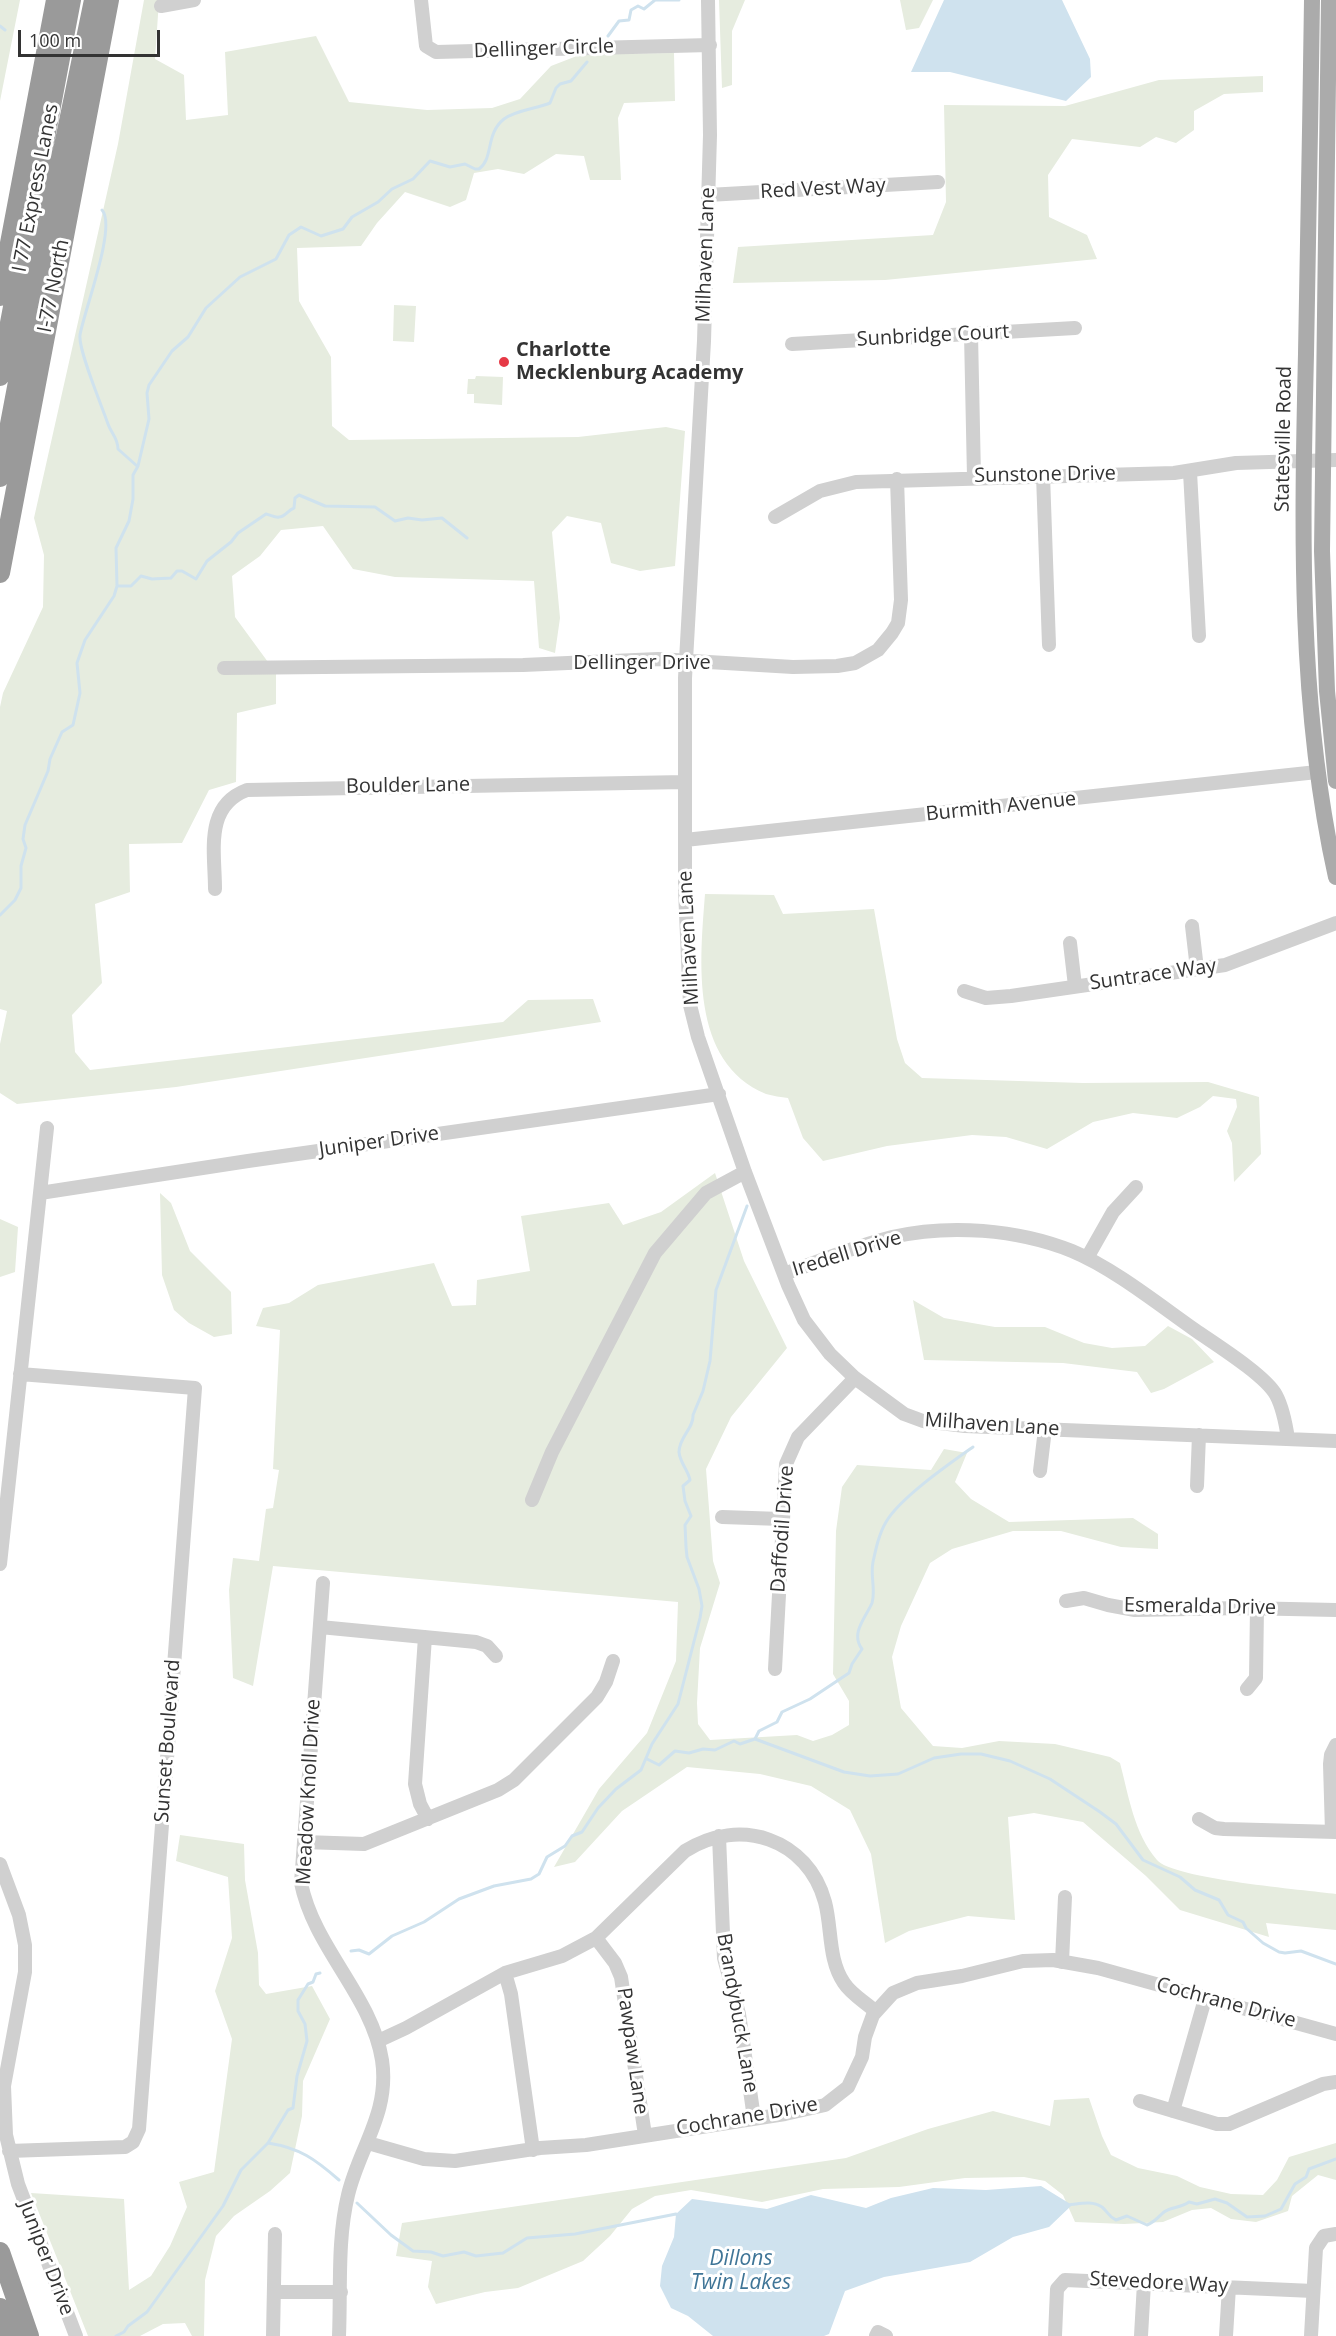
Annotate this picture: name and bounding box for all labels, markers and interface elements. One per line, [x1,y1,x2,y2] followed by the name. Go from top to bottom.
[21,18,164,56] scale bar
[29,28,81,52] text: 100 m
[473,35,615,63] street label: Dellinger Circle
[8,102,64,274] street label: I 77 Express Lanes
[760,174,886,204] street label: Red Vest Way
[692,187,720,323] street label: Milhaven Lane
[33,237,75,335] street label: I-77 North
[856,320,1010,352] street label: Sunbridge Court
[516,338,743,385] place label: Charlotte Mecklenburg Academy
[497,355,511,369] marker: Charlotte Mecklenburg Academy
[1271,366,1297,512] street label: Statesville Road
[974,462,1116,488] street label: Sunstone Drive
[573,651,711,675] street label: Dellinger Drive
[346,773,470,799] street label: Boulder Lane
[925,787,1077,827] street label: Burmith Avenue
[673,870,705,1006] street label: Milhaven Lane
[1088,954,1218,996] street label: Suntrace Way
[318,1122,440,1162] street label: Juniper Drive
[790,1226,904,1282] street label: Iredell Drive
[924,1408,1060,1442] street label: Milhaven Lane
[767,1465,799,1593] street label: Daffodil Drive
[1124,1594,1276,1620] street label: Esmeralda Drive
[150,1659,186,1823] street label: Sunset Boulevard
[292,1698,326,1886] street label: Meadow Knoll Drive
[711,1931,763,2095] street label: Brandybuck Lane
[1154,1973,1298,2033] street label: Cochrane Drive
[611,1986,653,2116] street label: Pawpaw Lane
[674,2093,820,2141] street label: Cochrane Drive
[13,2197,79,2319] street label: Juniper Drive
[691,2246,791,2296] water label: Dillons Twin Lakes
[1089,2267,1229,2299] street label: Stevedore Way

